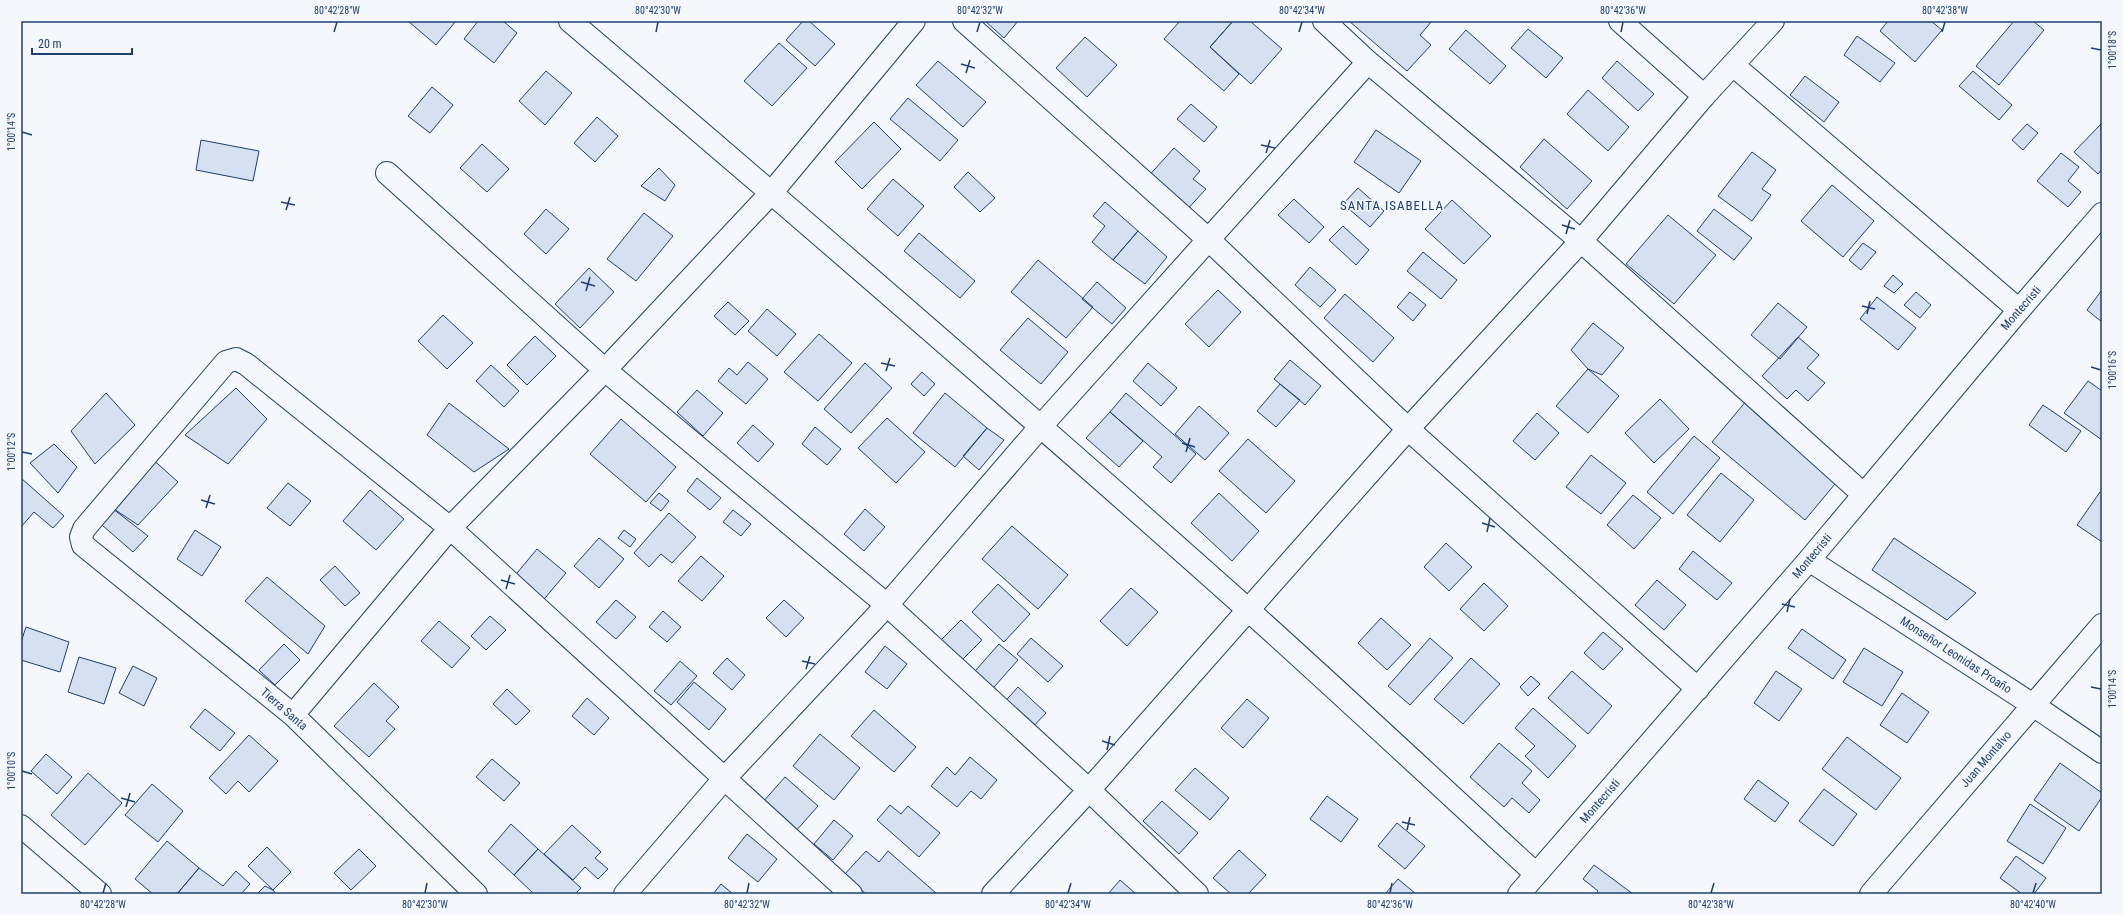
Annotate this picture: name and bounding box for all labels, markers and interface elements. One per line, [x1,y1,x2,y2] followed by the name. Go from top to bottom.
[314,5,360,16] text: 80°42'28"W
[635,5,681,16] text: 80°42'30"W
[957,5,1003,16] text: 80°42'32"W
[1279,5,1325,16] text: 80°42'34"W
[1600,5,1646,16] text: 80°42'36"W
[1922,5,1968,16] text: 80°42'38"W
[32,30,132,56] scale bar
[2107,31,2118,69] text: 1°00'18"S
[38,37,62,51] text: 20 m
[6,113,17,151] text: 1°00'14"S
[1340,198,1444,213] district label: SANTA ISABELLA
[1998,283,2044,333] street label: Montecristi
[2107,351,2118,389] text: 1°00'16"S
[6,433,17,471] text: 1°00'12"S
[1789,531,1835,581] street label: Montecristi
[1898,614,2014,696] street label: Monseñor Leonidas Proaño
[2107,670,2118,708] text: 1°00'14"S
[258,685,310,733] street label: Tierra Santa
[1958,728,2014,790] street label: Juan Montalvo
[6,752,17,790] text: 1°00'10"S
[1577,776,1623,826] street label: Montecristi
[80,899,126,910] text: 80°42'28"W
[402,899,448,910] text: 80°42'30"W
[724,899,770,910] text: 80°42'32"W
[1045,899,1091,910] text: 80°42'34"W
[1367,899,1413,910] text: 80°42'36"W
[1688,899,1734,910] text: 80°42'38"W
[2010,899,2056,910] text: 80°42'40"W

